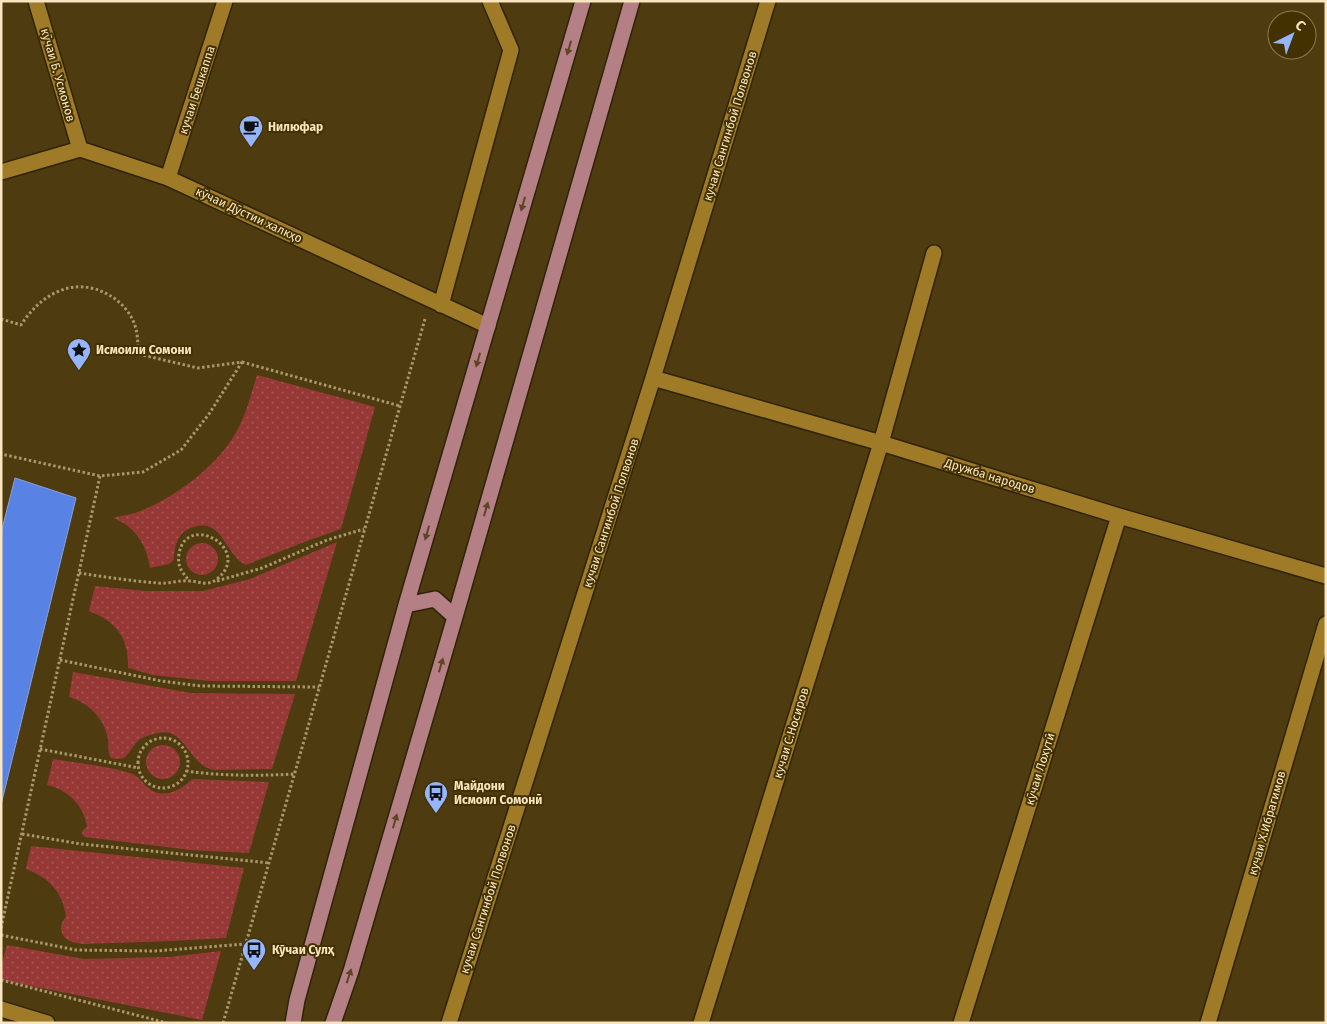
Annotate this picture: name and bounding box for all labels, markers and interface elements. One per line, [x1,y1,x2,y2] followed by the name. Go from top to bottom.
[1267,10,1317,60] north arrow
[1292,17,1309,35] text: С
[38,27,78,123] street label: кӯчаи Б. Усмонов
[565,41,573,56] one-way arrow
[176,44,218,136] street label: кучаи Бешкаппа
[700,49,760,203] street label: кучаи Сангинбой Полвонов
[238,114,264,148] cafe icon: Нилюфар
[268,120,323,134] place label: Нилюфар
[194,184,304,246] street label: кӯчаи Дӯстии халкҳо
[519,197,527,212] one-way arrow
[66,337,92,371] place icon: Исмоили Сомони
[96,343,192,357] place label: Исмоили Сомони
[473,353,481,368] one-way arrow
[580,436,642,589] street label: кучаи Сангинбой Полвонов
[942,455,1037,496] street label: Дружба народов
[482,501,490,516] one-way arrow
[423,525,431,540] one-way arrow
[437,657,445,672] one-way arrow
[771,686,812,780] street label: кучаи С.Носиров
[1022,731,1058,807] street label: кӯчаи Лохутӣ
[1245,769,1289,877] street label: кучаи Х.Ибрагимов
[454,779,542,807] place label: Майдони Исмоил Сомонӣ
[423,780,449,814] bus stop icon: Майдони Исмоил Сомонӣ
[391,813,399,828] one-way arrow
[457,822,519,975] street label: кучаи Сангинбой Полвонов
[241,937,267,971] bus stop icon: Кӯчаи Сулҳ
[272,943,335,957] place label: Кӯчаи Сулҳ
[345,969,353,984] one-way arrow

